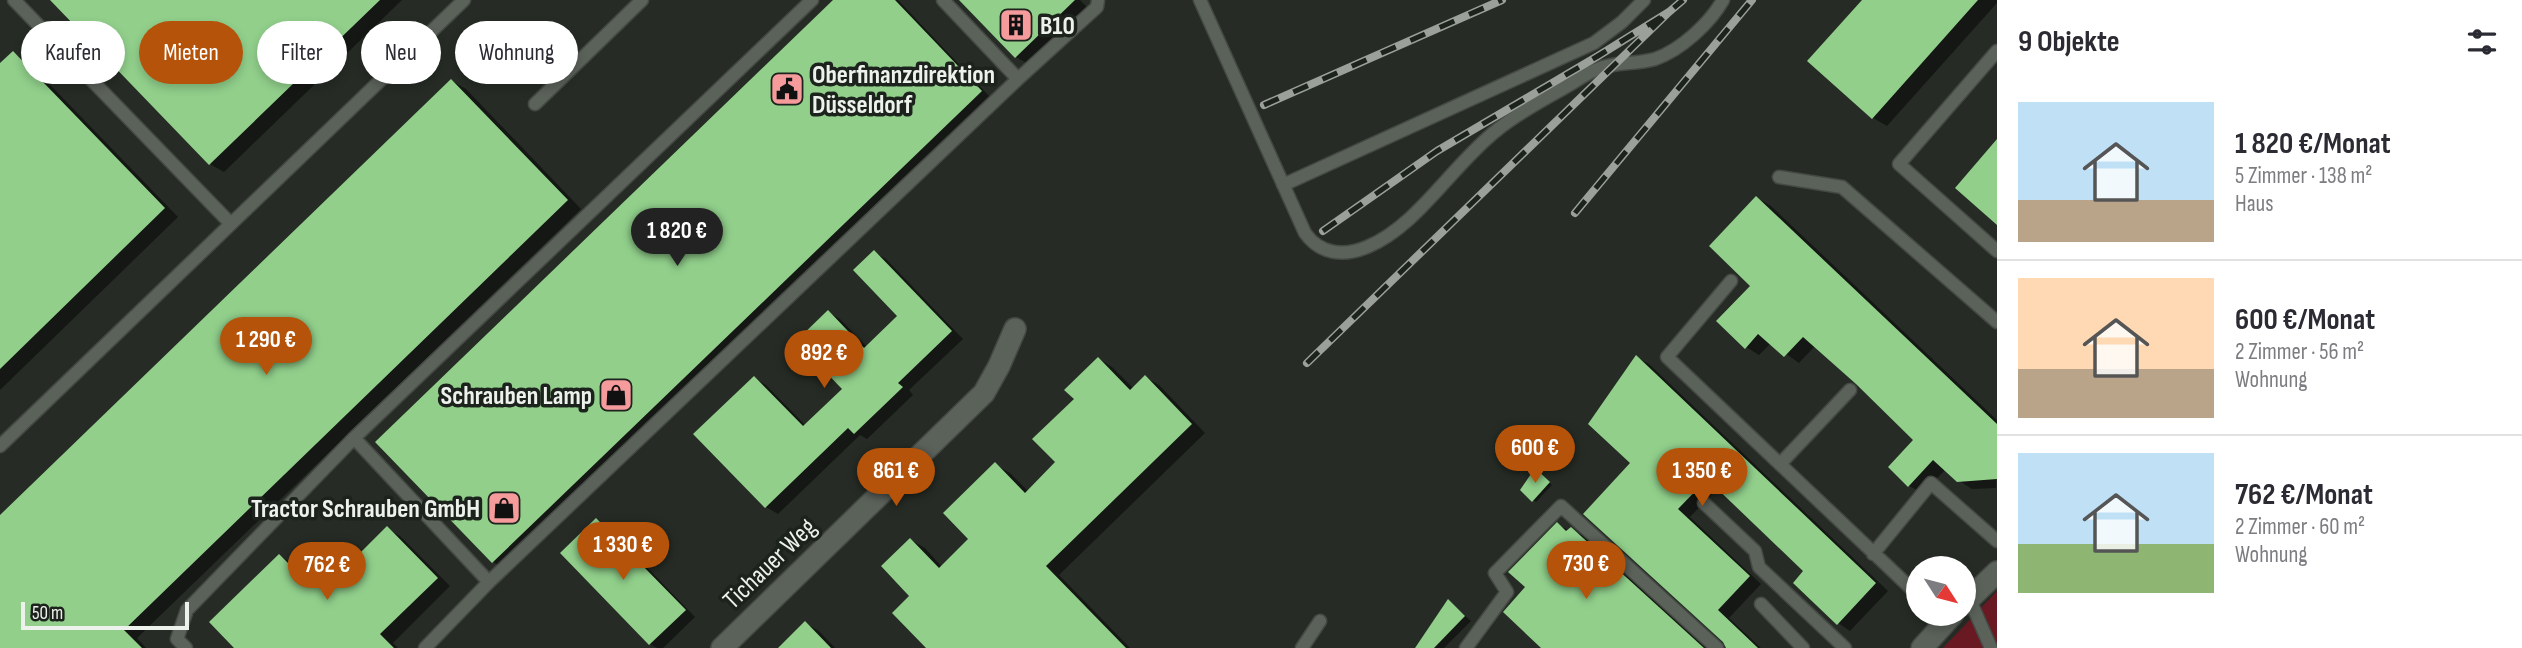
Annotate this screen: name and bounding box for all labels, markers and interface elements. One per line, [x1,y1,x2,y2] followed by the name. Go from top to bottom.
[997,6,1035,44] building icon: B10
[1040,11,1075,42] place label: B10
[21,21,125,84] chip: Kaufen
[139,21,243,84] chip: Mieten
[257,21,347,84] chip: Filter
[361,21,441,84] chip: Neu
[455,21,578,84] chip: Wohnung
[2463,23,2501,61] icon: filters
[2018,24,2120,60] text: 9 Objekte
[812,60,995,121] place label: Oberfinanzdirektion Düsseldorf
[768,70,806,108] public building icon: Oberfinanzdirektion Düsseldorf
[2235,126,2391,162] text: 1 820 €/Monat
[2074,130,2158,214] icon: home
[2235,162,2372,190] text: 5 Zimmer · 138 m²
[2235,190,2273,218] text: Haus
[612,208,742,268] pin: 1 820 €
[647,217,707,245] text: 1 820 €
[2235,302,2375,338] text: 600 €/Monat
[2074,306,2158,390] icon: home
[201,318,331,377] pin: 1 290 €
[236,326,296,354] text: 1 290 €
[775,330,873,390] pin: 892 €
[2235,338,2364,366] text: 2 Zimmer · 56 m²
[800,339,848,367] text: 892 €
[2235,366,2307,394] text: Wohnung
[597,376,635,414] shop icon: Schrauben Lamp
[441,381,592,412] place label: Schrauben Lamp
[1486,426,1584,485] pin: 600 €
[1511,434,1559,462] text: 600 €
[847,448,945,508] pin: 861 €
[1637,448,1767,508] pin: 1 350 €
[873,457,919,485] text: 861 €
[1672,457,1732,485] text: 1 350 €
[2235,477,2373,513] text: 762 €/Monat
[2074,481,2158,565] icon: home
[485,489,523,527] shop icon: Tractor Schrauben GmbH
[251,494,480,525] place label: Tractor Schrauben GmbH
[717,512,823,616] street label: Tichauer Weg
[2235,513,2365,541] text: 2 Zimmer · 60 m²
[558,522,688,582] pin: 1 330 €
[593,531,653,559] text: 1 330 €
[2235,541,2307,569] text: Wohnung
[278,542,376,602] pin: 762 €
[1537,542,1635,601] pin: 730 €
[1563,550,1609,578] text: 730 €
[304,551,350,579] text: 762 €
[1906,556,1976,626] north arrow
[1906,556,1976,626] map controls
[21,599,189,631] scale bar
[32,602,63,625] text: 50 m

